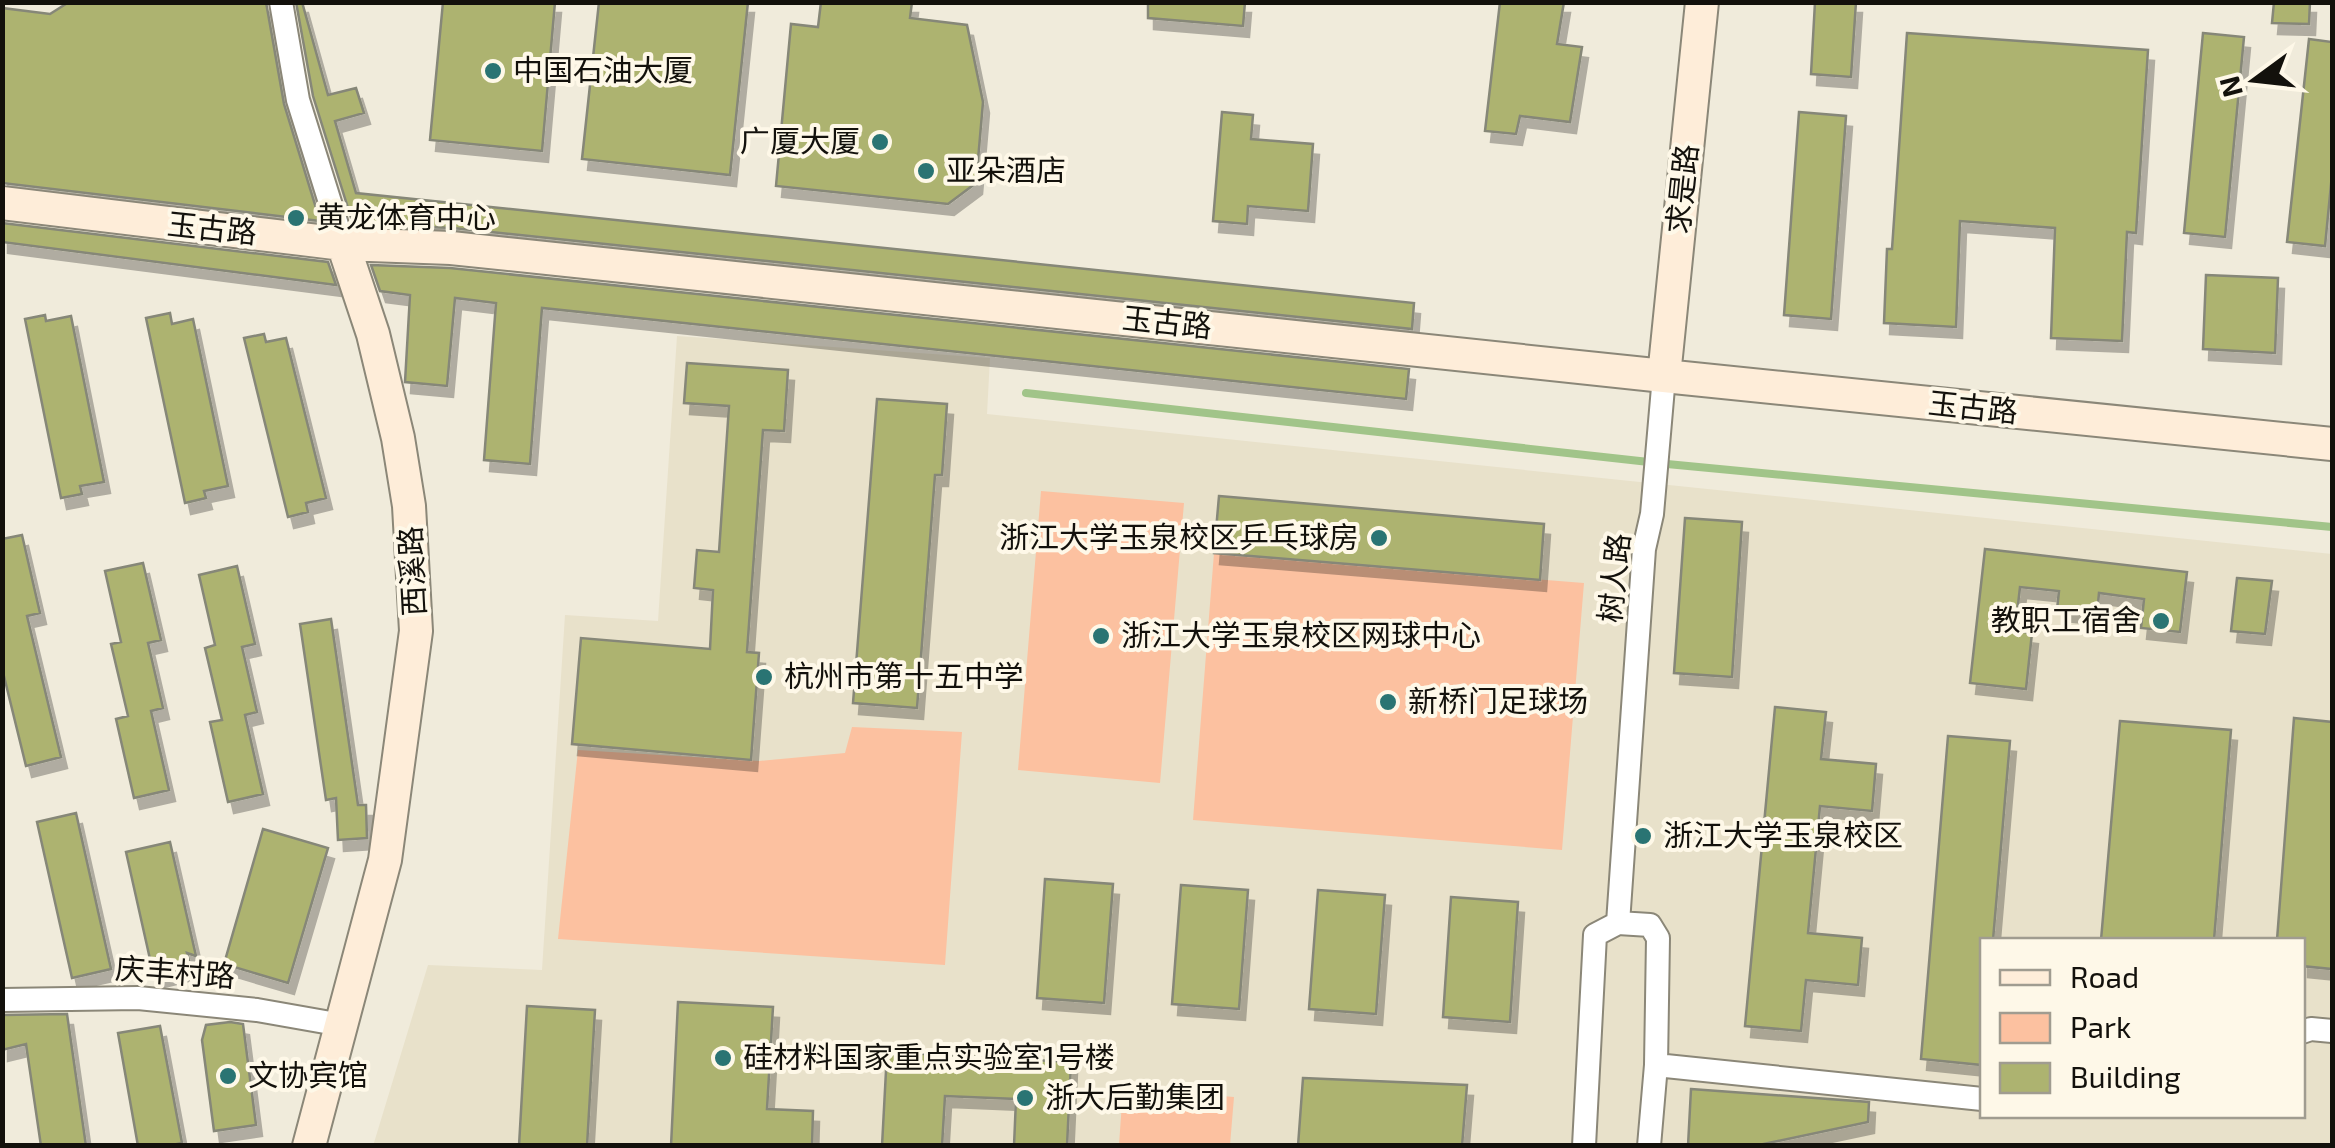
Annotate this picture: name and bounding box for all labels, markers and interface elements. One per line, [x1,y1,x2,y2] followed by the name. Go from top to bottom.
[2205,30,2305,130] north arrow
[513,51,693,87] place label: 中国石油大厦
[482,60,504,82] marker: 中国石油大厦
[2211,73,2249,101] text: N
[740,122,860,158] place label: 广厦大厦
[869,131,891,153] marker: 广厦大厦
[1658,142,1704,235] street label: 求是路
[946,151,1066,187] place label: 亚朵酒店
[915,160,937,182] marker: 亚朵酒店
[316,198,496,234] place label: 黄龙体育中心
[166,204,259,250] street label: 玉古路
[285,207,307,229] marker: 黄龙体育中心
[1121,298,1214,344] street label: 玉古路
[1927,383,2020,429] street label: 玉古路
[999,518,1359,554] place label: 浙江大学玉泉校区乒乓球房
[391,525,431,617] street label: 西溪路
[1368,527,1390,549] marker: 浙江大学玉泉校区乒乓球房
[1590,531,1636,624] street label: 树人路
[1991,601,2141,637] place label: 教职工宿舍
[2150,610,2172,632] marker: 教职工宿舍
[1121,616,1481,652] place label: 浙江大学玉泉校区网球中心
[1090,625,1112,647] marker: 浙江大学玉泉校区网球中心
[784,657,1024,693] place label: 杭州市第十五中学
[753,666,775,688] marker: 杭州市第十五中学
[1408,682,1588,718] place label: 新桥门足球场
[1377,691,1399,713] marker: 新桥门足球场
[1663,816,1903,852] place label: 浙江大学玉泉校区
[1632,825,1654,847] marker: 浙江大学玉泉校区
[1980,938,2305,1118] legend
[114,949,236,993] street label: 庆丰村路
[2070,958,2139,994] text: Road
[2070,1008,2131,1044] text: Park
[743,1038,1115,1074] place label: 硅材料国家重点实验室1号楼
[712,1047,734,1069] marker: 硅材料国家重点实验室1号楼
[248,1056,368,1092] place label: 文协宾馆
[2070,1058,2181,1094] text: Building
[217,1065,239,1087] marker: 文协宾馆
[1045,1078,1225,1114] place label: 浙大后勤集团
[1014,1087,1036,1109] marker: 浙大后勤集团

